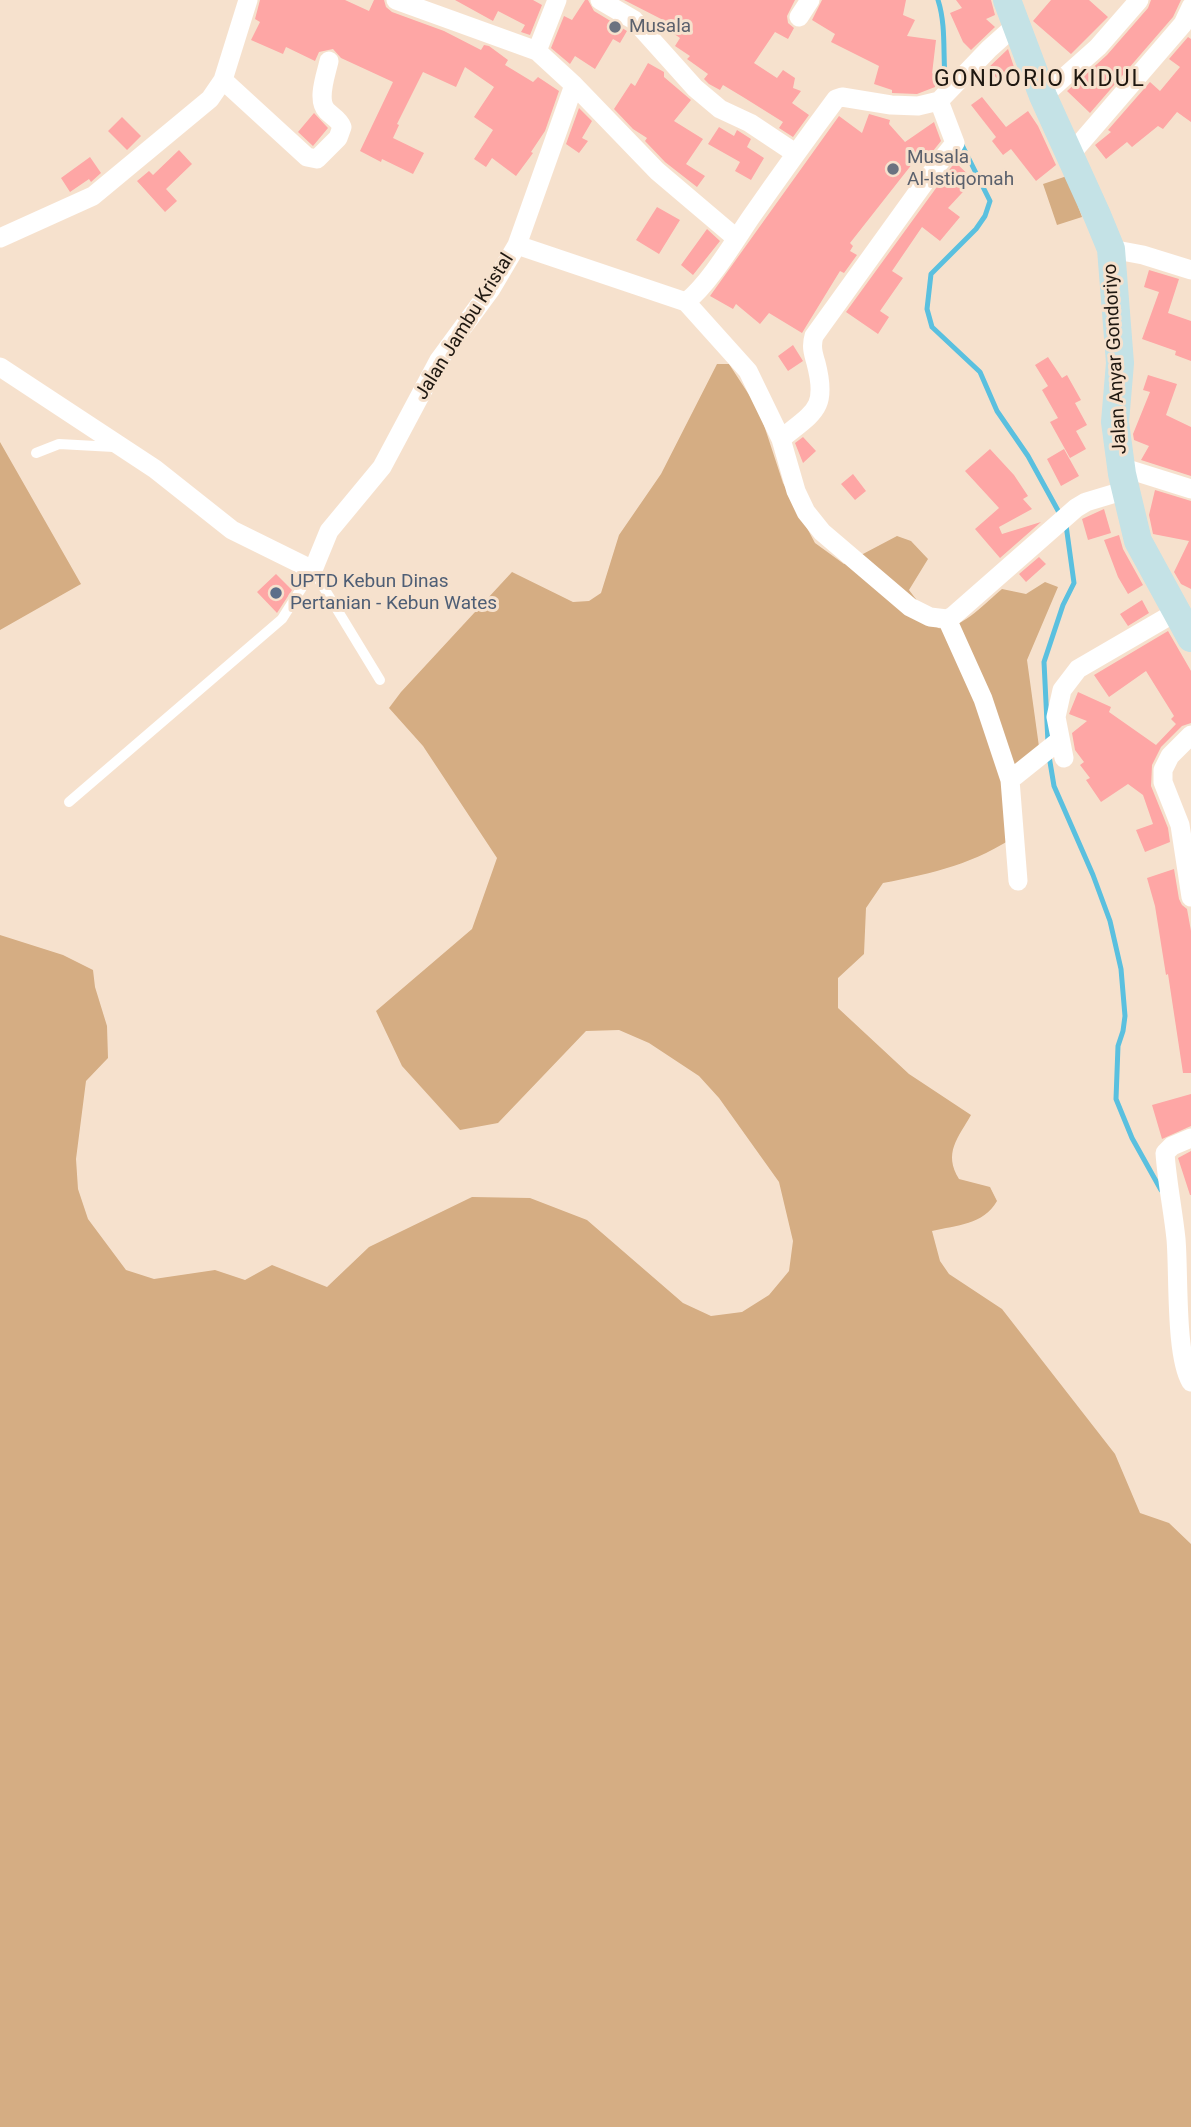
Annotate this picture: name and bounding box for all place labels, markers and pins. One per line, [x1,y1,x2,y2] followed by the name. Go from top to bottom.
[629,16,691,38] place label: Musala
[607,19,623,35] marker: Musala
[907,147,1014,191] place label: Musala Al-Istiqomah
[885,161,901,177] marker: Musala Al-Istiqomah
[290,571,497,615] place label: UPTD Kebun Dinas Pertanian - Kebun Wates
[268,585,284,601] marker: UPTD Kebun Dinas Pertanian - Kebun Wates

